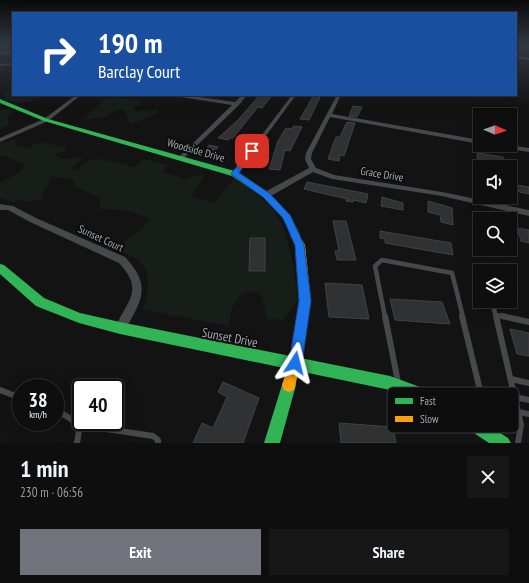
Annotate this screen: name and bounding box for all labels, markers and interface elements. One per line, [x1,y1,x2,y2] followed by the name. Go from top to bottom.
[98,24,162,61] text: 190 m
[32,28,84,80] icon: right
[98,60,180,83] text: Barclay Court
[473,108,517,152] north arrow
[473,108,517,308] map controls
[235,134,269,168] pin
[166,135,227,165] street label: Woodside Drive
[241,140,263,162] icon: arrive
[473,160,517,204] button: sound
[359,164,405,184] street label: Grace Drive
[473,212,517,256] button: search
[76,221,126,255] street label: Sunset Court
[473,264,517,308] button: layers
[200,324,259,351] street label: Sunset Drive
[274,342,316,384] position arrow
[72,379,124,431] speed limit sign: 40
[28,387,48,413] text: 38
[387,387,519,433] legend
[420,394,436,408] text: Fast
[29,408,47,421] text: km/h
[420,412,439,426] text: Slow
[20,453,68,484] text: 1 min
[467,456,509,498] button: close
[20,484,83,501] text: 230 m · 06:56
[20,529,261,575] button: Exit
[269,529,509,575] button: Share

